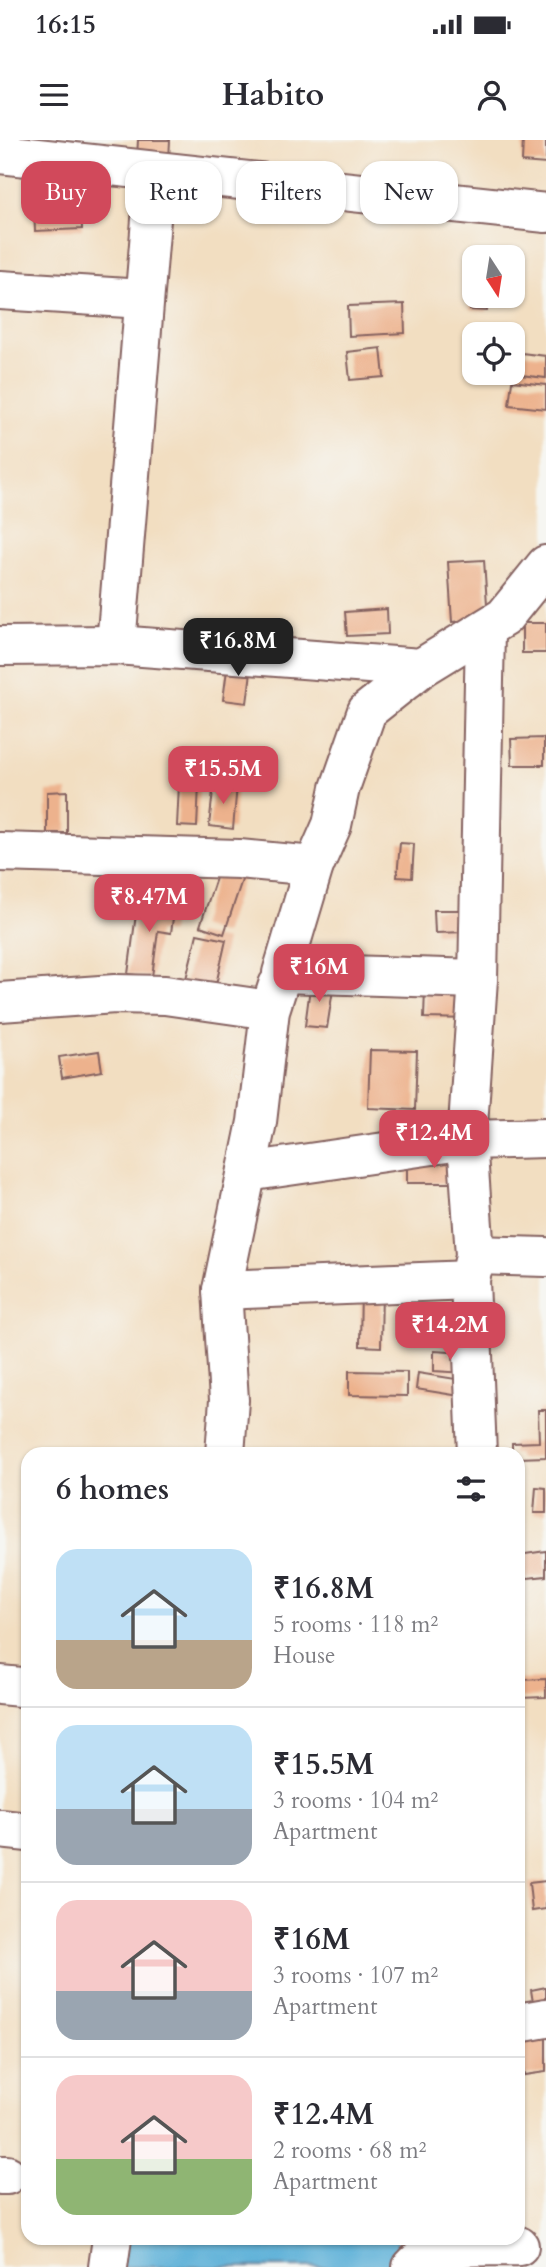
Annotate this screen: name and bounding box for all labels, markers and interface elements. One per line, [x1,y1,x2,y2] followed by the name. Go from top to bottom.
[35,7,96,42] text: 16:15
[222,73,324,117] text: Habito
[35,76,73,114] icon: menu
[473,76,511,114] icon: person
[21,161,111,224] chip: Buy
[125,161,222,224] chip: Rent
[236,161,346,224] chip: Filters
[360,161,458,224] chip: New
[462,245,525,308] north arrow
[462,245,525,385] map controls
[462,322,525,385] button: locate
[181,618,295,678] pin: ₹16.8M
[199,625,277,656] text: ₹16.8M
[166,746,280,806] pin: ₹15.5M
[184,753,262,784] text: ₹15.5M
[92,874,206,934] pin: ₹8.47M
[110,881,188,912] text: ₹8.47M
[278,944,360,1004] pin: ₹16M
[289,951,349,982] text: ₹16M
[377,1110,491,1170] pin: ₹12.4M
[395,1117,473,1148] text: ₹12.4M
[393,1302,507,1362] pin: ₹14.2M
[411,1309,489,1340] text: ₹14.2M
[56,1469,169,1510] text: 6 homes
[452,1470,490,1508] icon: filters
[273,1568,374,1609] text: ₹16.8M
[112,1577,196,1661] icon: home
[273,1609,438,1640] text: 5 rooms · 118 m²
[273,1640,335,1671] text: House
[273,1744,374,1785] text: ₹15.5M
[112,1753,196,1837] icon: home
[273,1785,438,1816] text: 3 rooms · 104 m²
[273,1816,377,1847] text: Apartment
[273,1919,350,1960] text: ₹16M
[112,1928,196,2012] icon: home
[273,1960,438,1991] text: 3 rooms · 107 m²
[273,1991,377,2022] text: Apartment
[273,2094,374,2135] text: ₹12.4M
[112,2103,196,2187] icon: home
[273,2135,426,2166] text: 2 rooms · 68 m²
[273,2166,377,2197] text: Apartment

